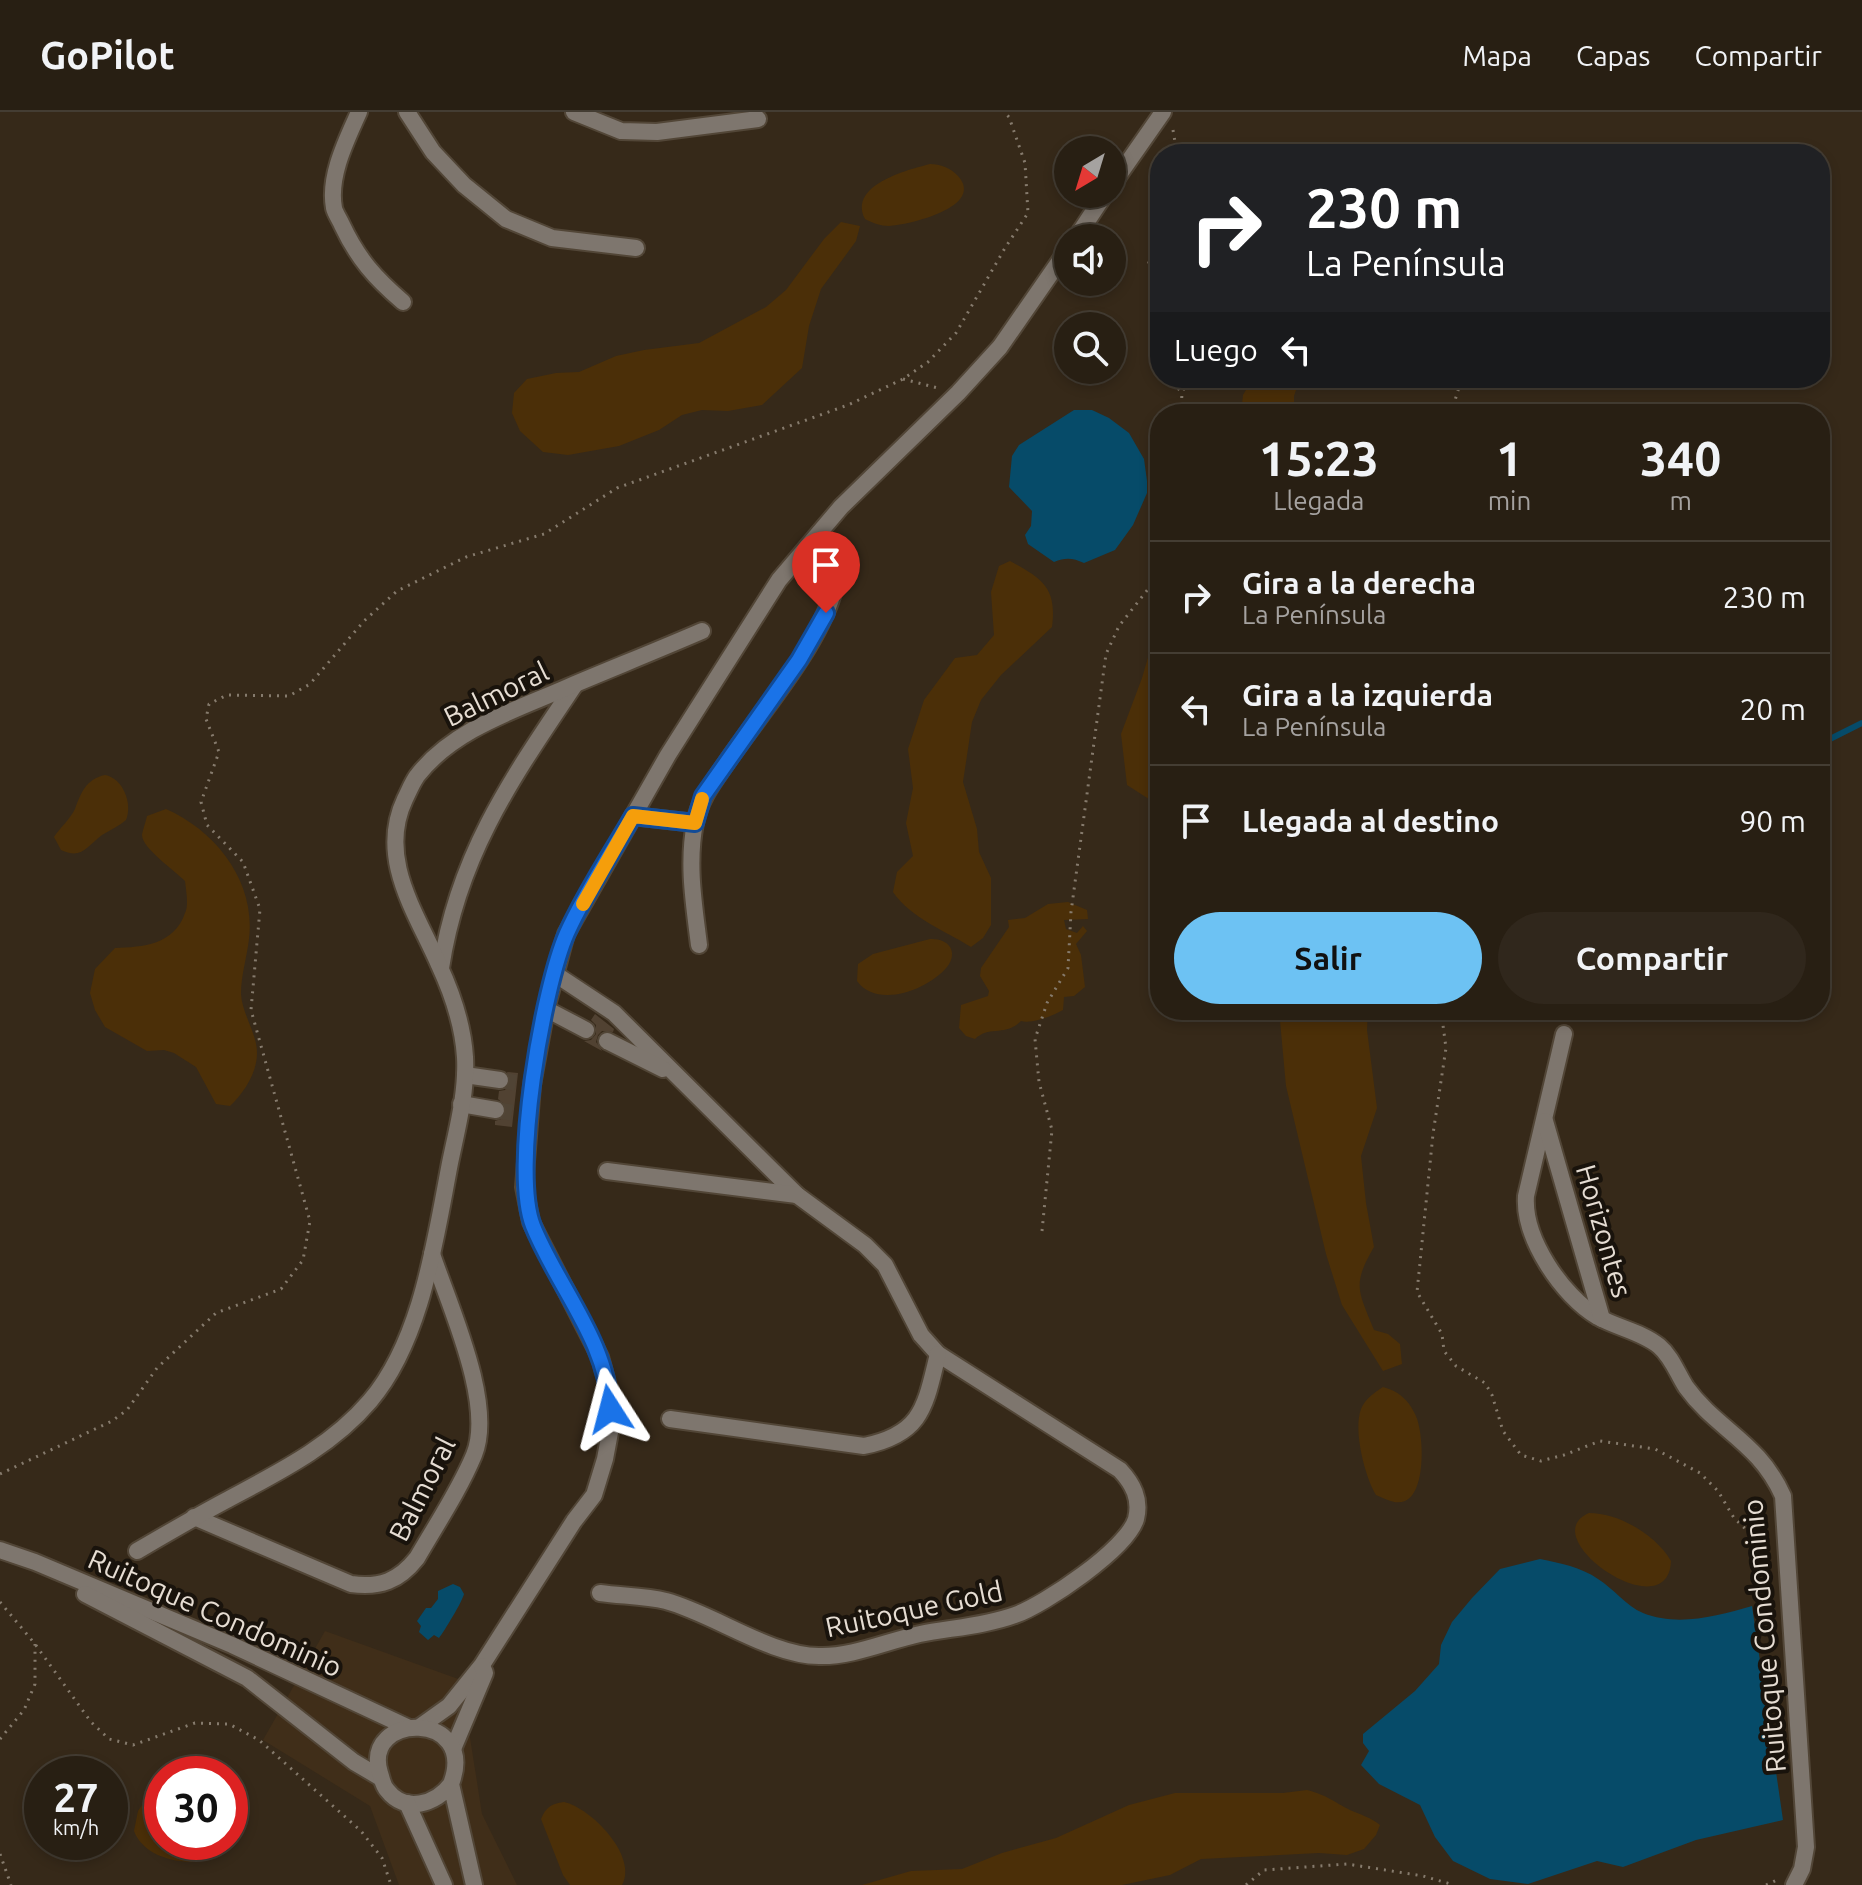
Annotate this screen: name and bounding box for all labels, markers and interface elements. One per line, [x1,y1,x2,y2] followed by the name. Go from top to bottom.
[40,34,175,76] text: GoPilot
[1462,40,1532,71] text: Mapa
[1576,40,1651,71] text: Capas
[1695,40,1822,71] text: Compartir
[1054,136,1126,208] north arrow
[1054,136,1126,384] map controls
[1174,176,1278,280] icon: right
[1306,176,1462,239] text: 230 m
[1054,224,1126,296] button: sound
[1306,242,1506,283] text: La Península
[1054,312,1126,384] button: search
[1274,328,1318,372] icon: left
[1174,333,1258,367] text: Luego
[1259,431,1379,485] text: 15:23
[1496,431,1523,485] text: 1
[1640,431,1721,485] text: 340
[1273,486,1364,515] text: Llegada
[1488,486,1531,515] text: min
[1669,486,1692,515] text: m
[792,531,860,613] pin
[804,543,848,587] icon: arrive
[1242,566,1476,600] text: Gira a la derecha
[1174,575,1218,619] icon: right
[1722,580,1806,614] text: 230 m
[1242,600,1386,629] text: La Península
[438,655,553,732] street label: Balmoral
[1242,678,1493,712] text: Gira a la izquierda
[1174,687,1218,731] icon: left
[1739,692,1806,726] text: 20 m
[1242,712,1386,741] text: La Península
[1174,799,1218,843] icon: arrive
[1242,804,1499,838] text: Llegada al destino
[1739,804,1806,838] text: 90 m
[1174,912,1482,1004] button: Salir
[1498,912,1806,1004] button: Compartir
[1571,1161,1638,1301] street label: Horizontes
[568,1367,652,1451] position arrow
[382,1432,461,1546] street label: Balmoral
[1736,1498,1791,1774] street label: Ruitoque Condominio
[84,1543,347,1682] street label: Ruitoque Condominio
[822,1575,1005,1642] street label: Ruitoque Gold
[144,1756,248,1860] speed limit sign: 30
[53,1775,99,1820] text: 27
[53,1816,99,1839] text: km/h

